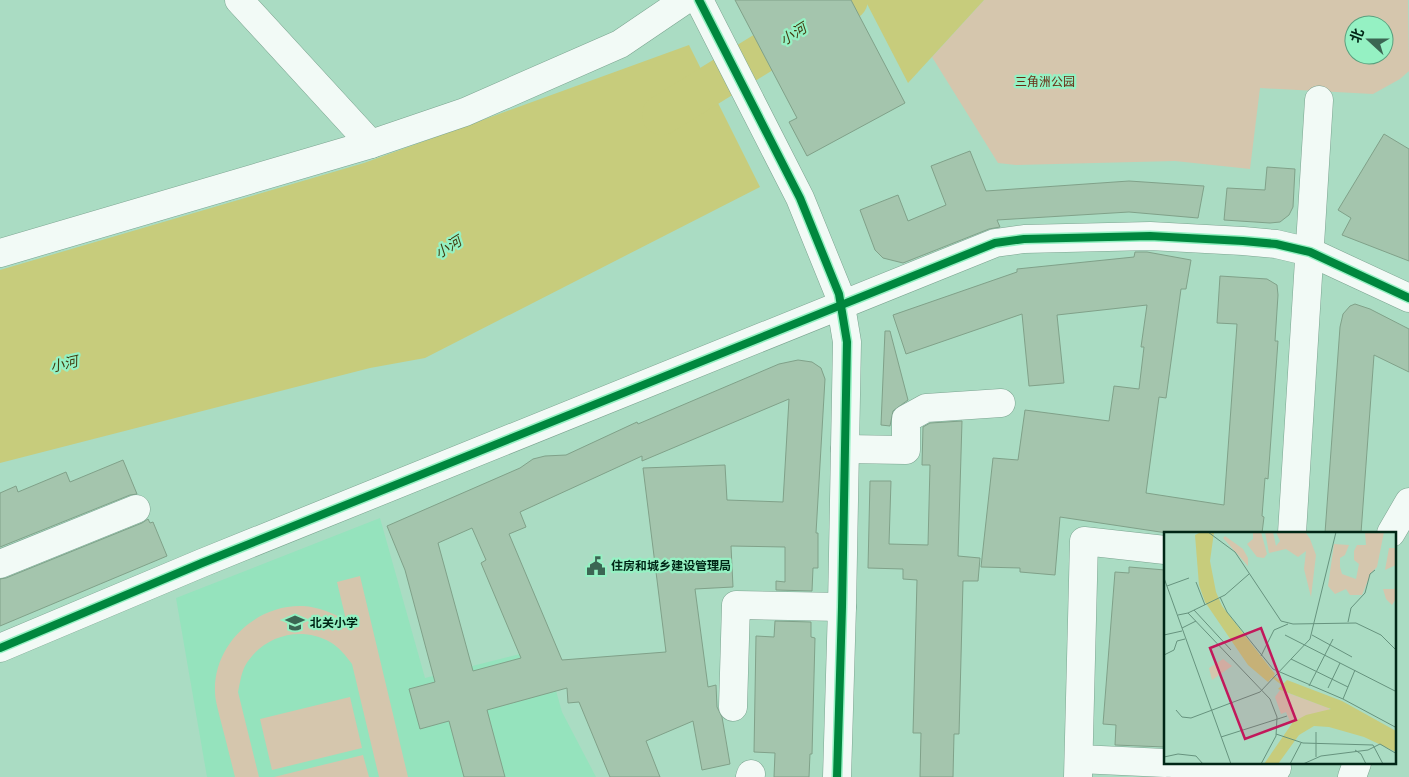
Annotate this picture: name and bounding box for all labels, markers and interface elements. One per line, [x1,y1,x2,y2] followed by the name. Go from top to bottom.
[1344,15,1394,65] north arrow
[777,18,812,49] water label: 小河
[1347,26,1368,45] text: 北
[1015,75,1075,90] park label: 三角洲公园
[432,231,467,262] water label: 小河
[49,352,83,376] water label: 小河
[1164,532,1396,764] inset map
[585,555,607,577] public building icon: 住房和城乡建设管理局
[611,559,731,574] place label: 住房和城乡建设管理局
[284,612,306,634] school or university icon: 北关小学
[310,616,358,631] place label: 北关小学

